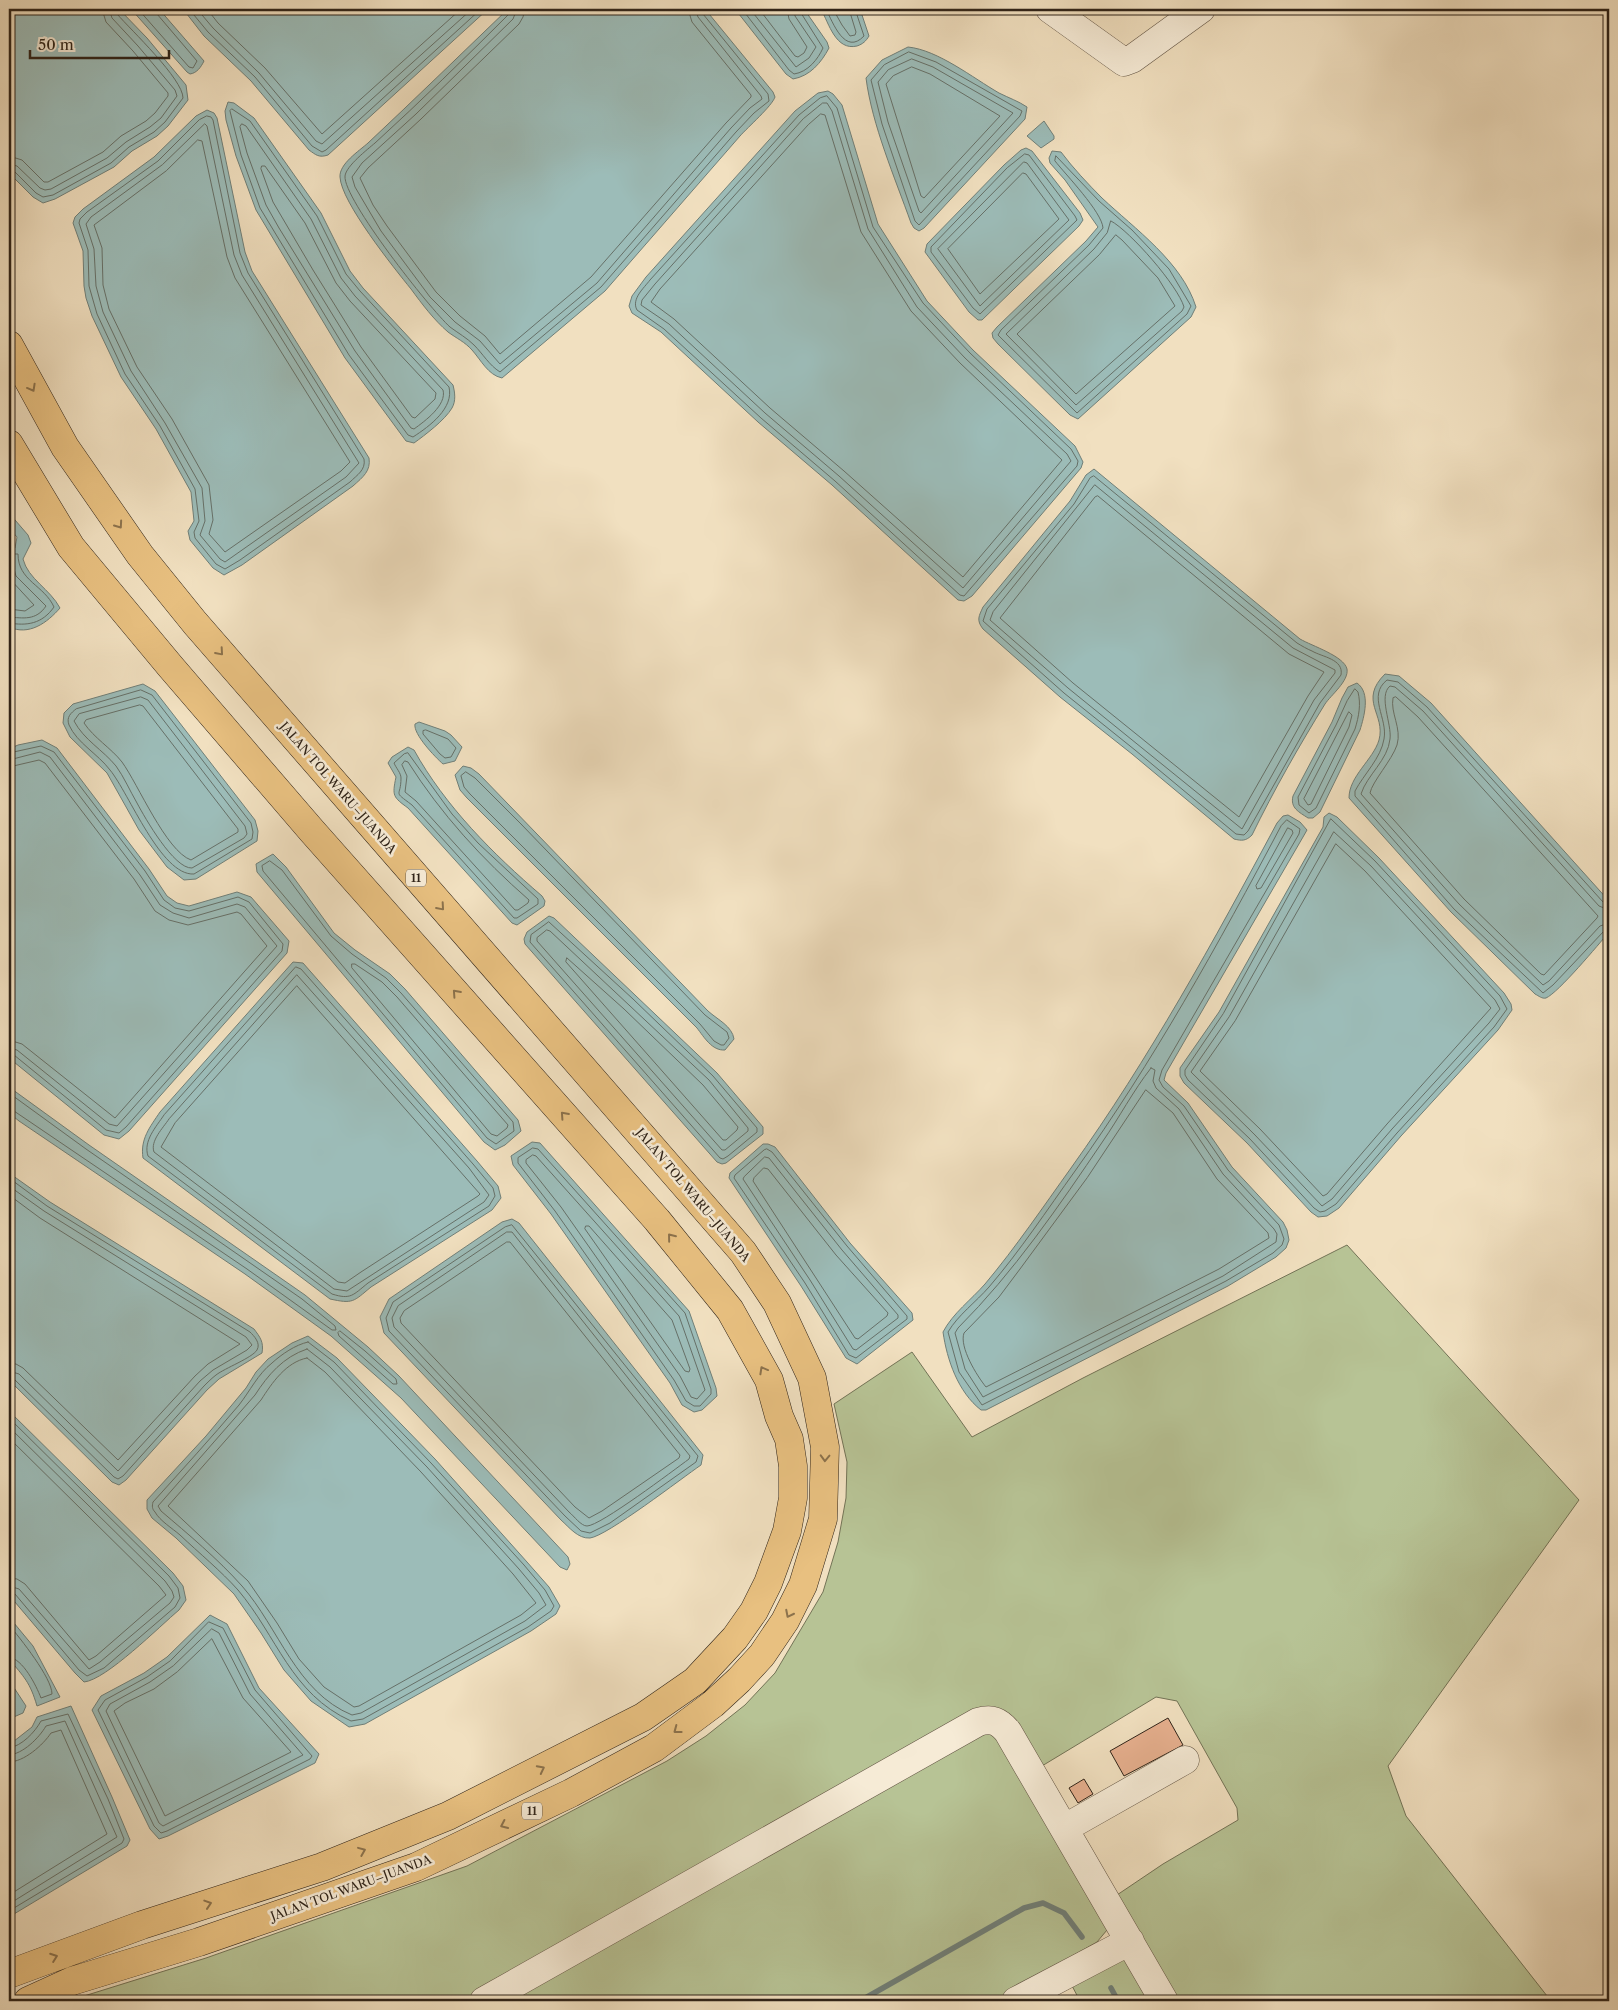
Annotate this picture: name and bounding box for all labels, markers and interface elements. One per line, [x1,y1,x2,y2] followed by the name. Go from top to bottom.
[30,28,169,60] scale bar
[38,35,74,54] text: 50 m
[26,383,36,392] one-way arrow
[113,519,122,529] one-way arrow
[214,647,223,656] one-way arrow
[276,717,401,858] street label: JALAN TOL WARU–JUANDA
[406,870,426,886] road number: 11
[436,901,444,910] one-way arrow
[453,990,462,999] one-way arrow
[561,1111,570,1120] one-way arrow
[632,1123,754,1265] street label: JALAN TOL WARU–JUANDA
[669,1234,677,1243] one-way arrow
[760,1366,770,1375] one-way arrow
[820,1454,830,1462] one-way arrow
[785,1609,795,1618] one-way arrow
[673,1724,683,1733] one-way arrow
[536,1765,545,1775] one-way arrow
[522,1802,542,1820] road number: 11
[501,1818,510,1828] one-way arrow
[357,1847,365,1857] one-way arrow
[266,1851,434,1924] street label: JALAN TOL WARU–JUANDA
[203,1899,212,1909] one-way arrow
[50,1953,58,1963] one-way arrow

